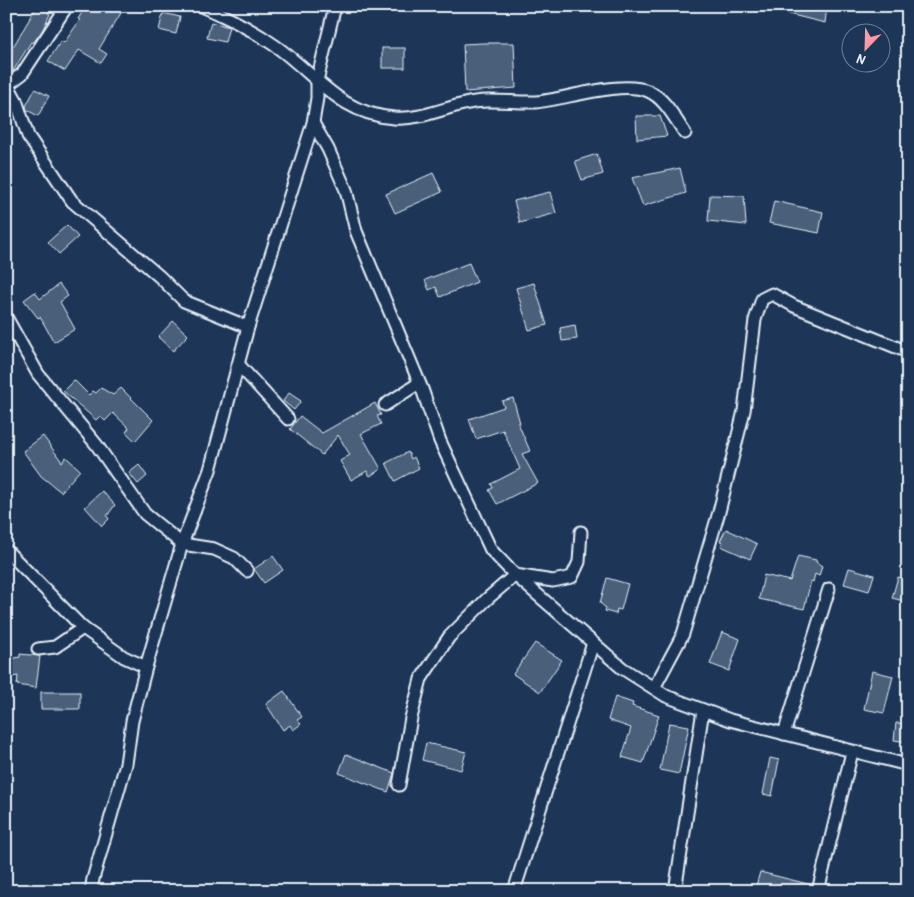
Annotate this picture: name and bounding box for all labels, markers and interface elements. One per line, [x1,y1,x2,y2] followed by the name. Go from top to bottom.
[842,22,892,72] north arrow
[853,50,868,71] text: N

